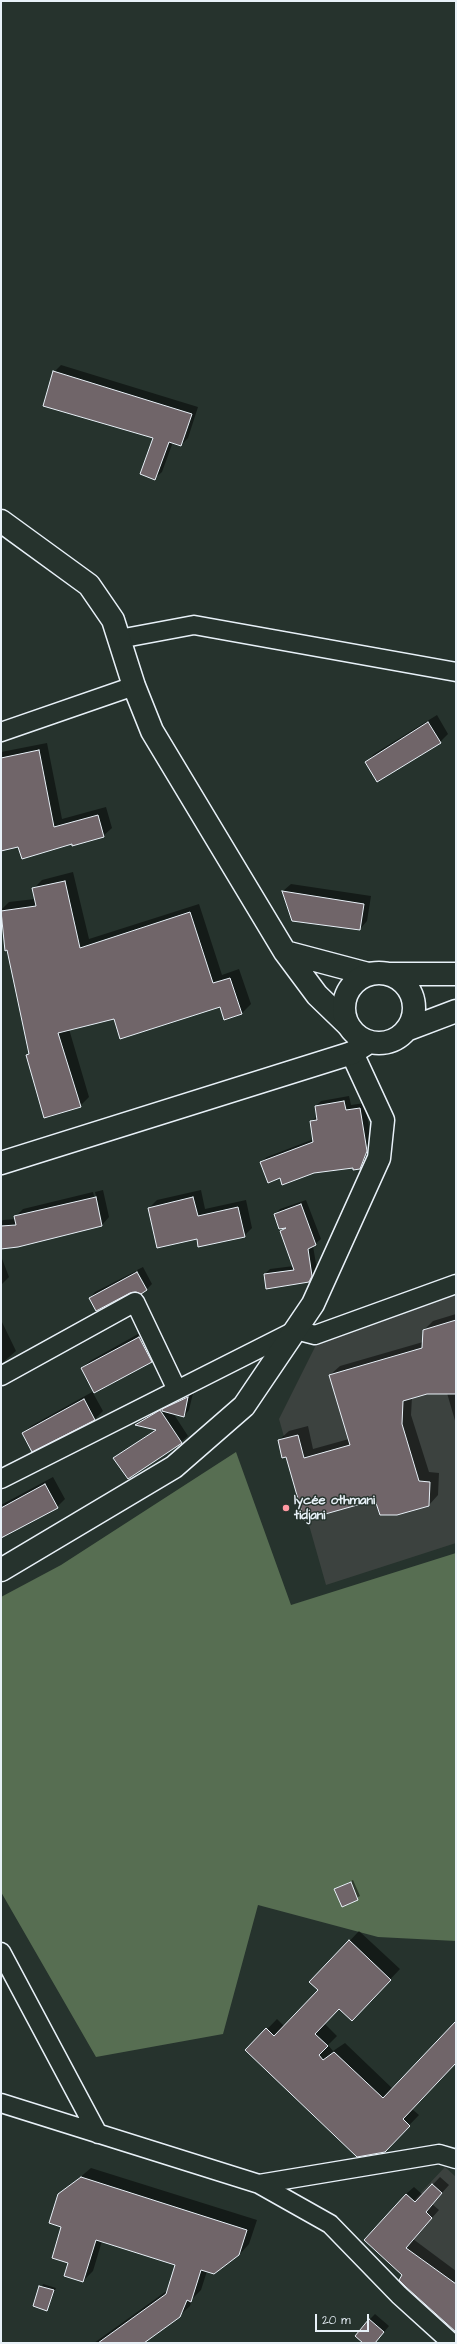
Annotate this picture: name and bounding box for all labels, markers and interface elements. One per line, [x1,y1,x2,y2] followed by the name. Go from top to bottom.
[294,1493,375,1524] place label: lycée othmani tidjani
[281,1503,291,1513] marker: lycée othmani tidjani
[317,2306,371,2332] scale bar
[322,2312,351,2329] text: 20 m

